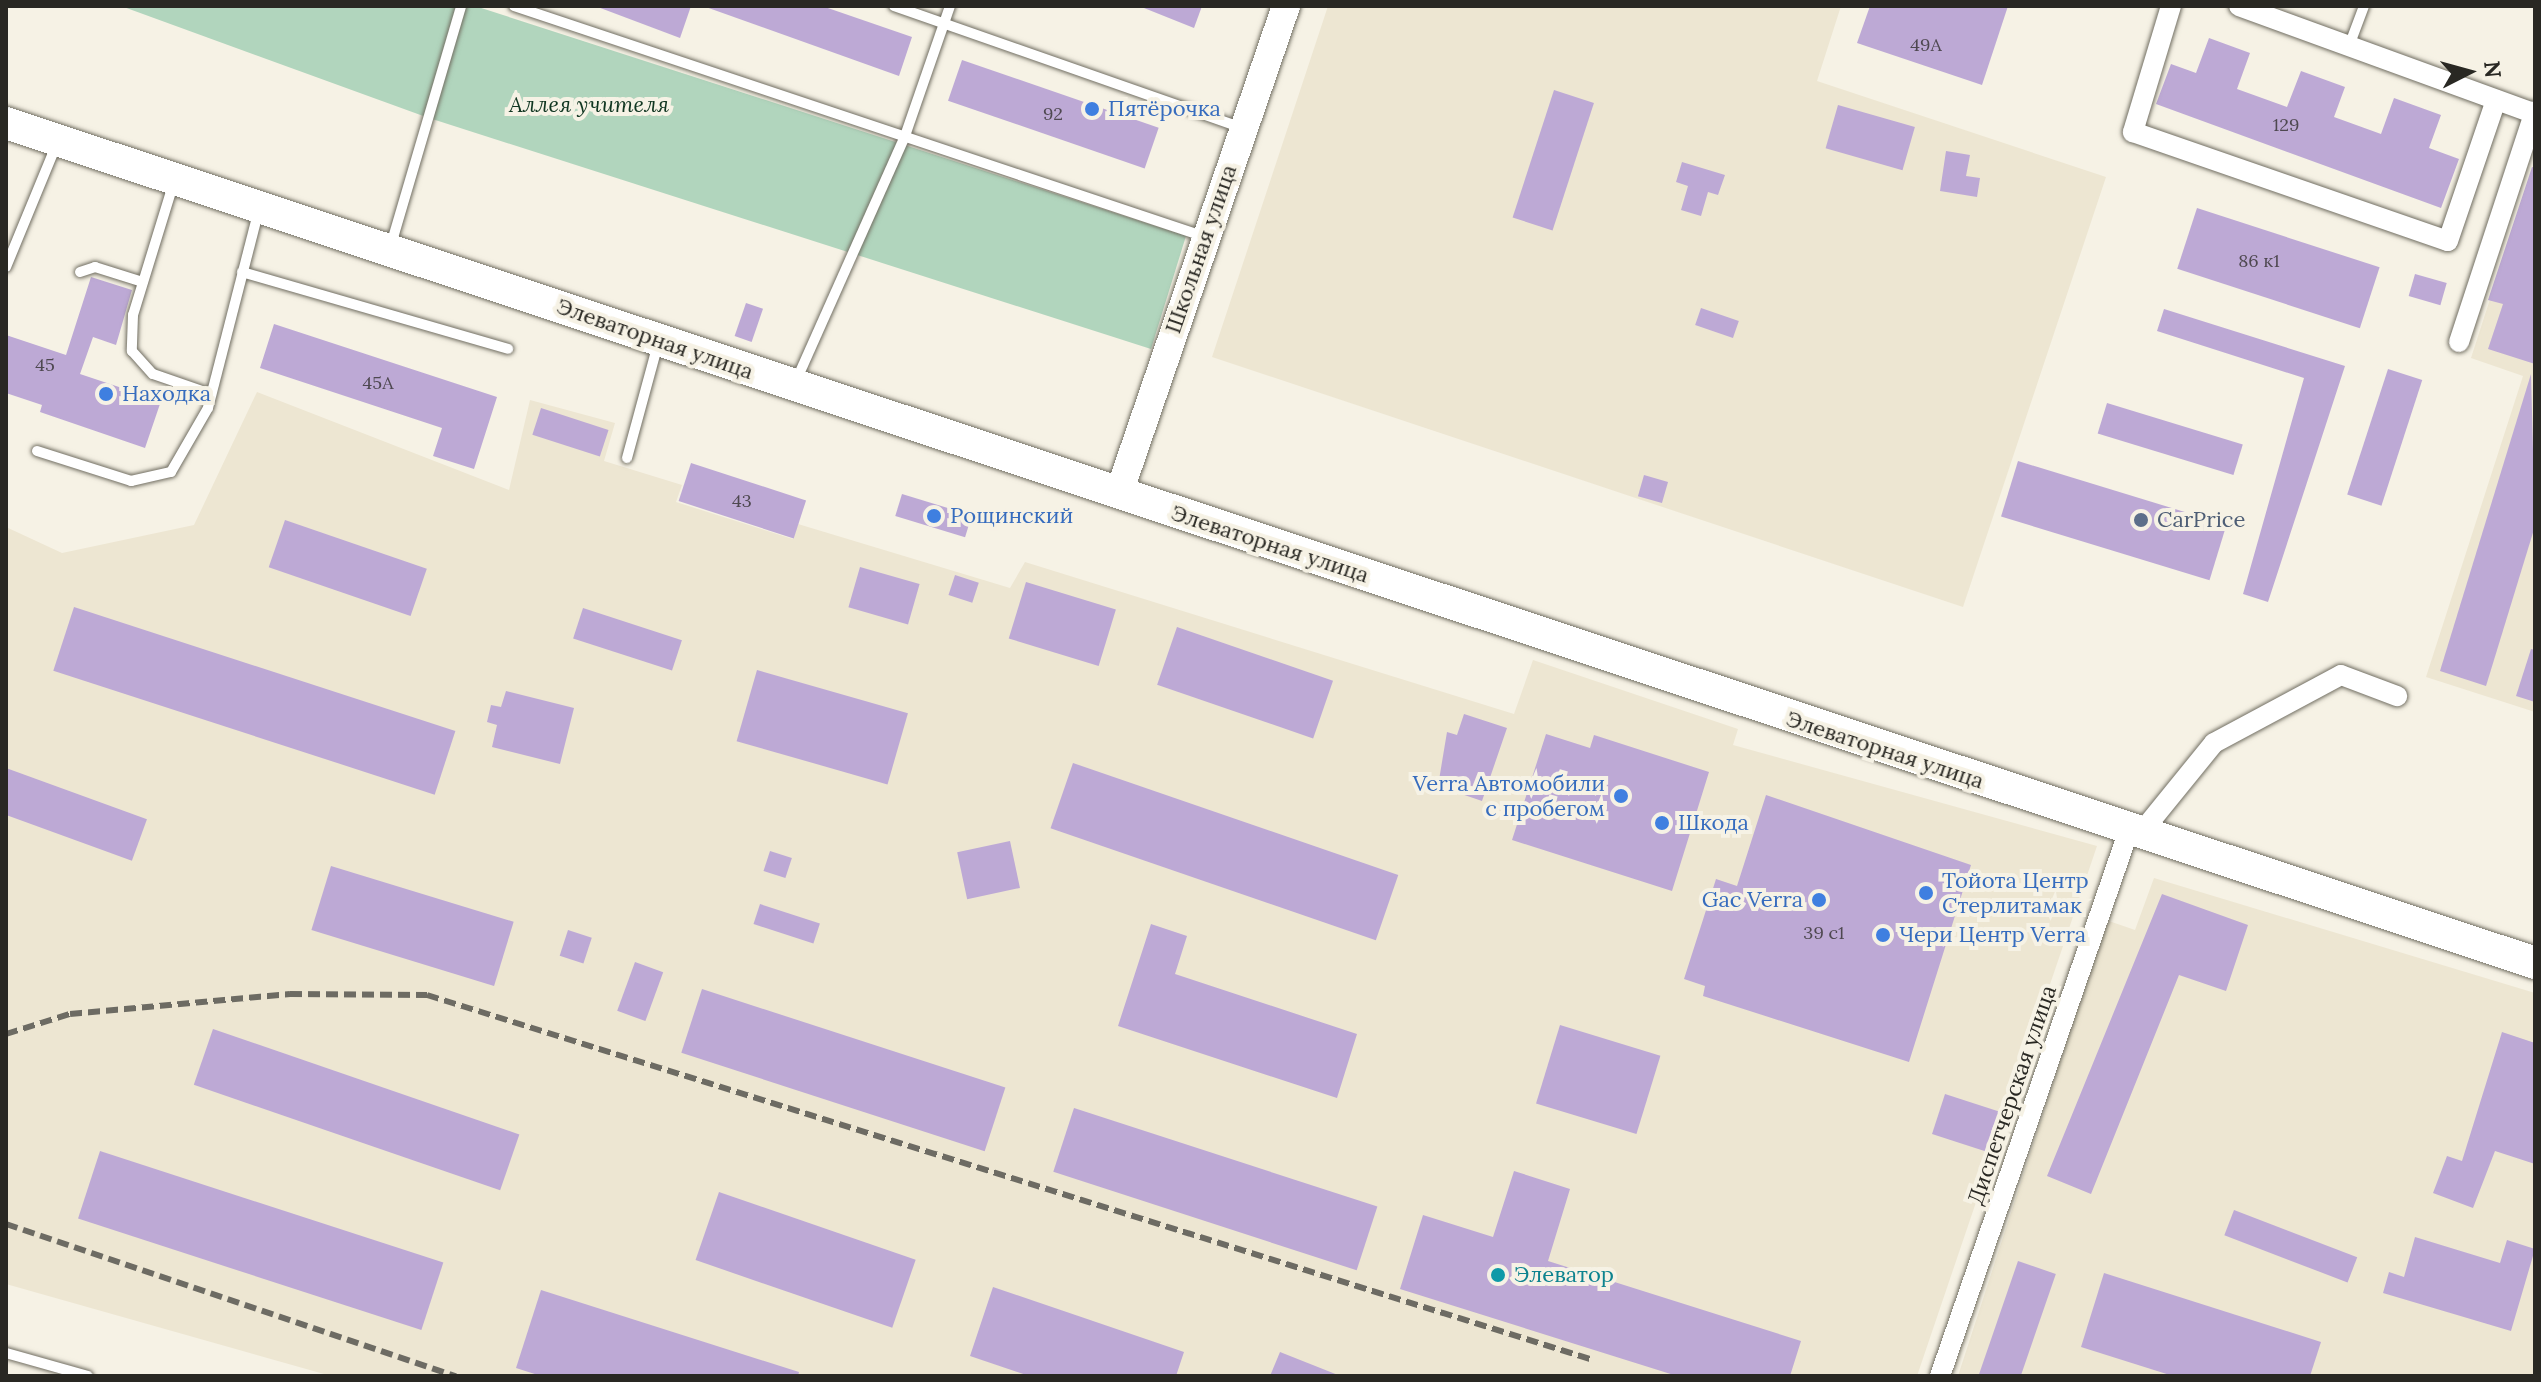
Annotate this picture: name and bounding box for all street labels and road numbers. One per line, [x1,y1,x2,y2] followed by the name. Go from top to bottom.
[1160,161,1242,337] street label: Школьная улица
[553,293,757,385] street label: Элеваторная улица
[1168,500,1372,588] street label: Элеваторная улица
[1783,706,1987,794] street label: Элеваторная улица
[1962,982,2062,1208] street label: Диспетчерская улица

